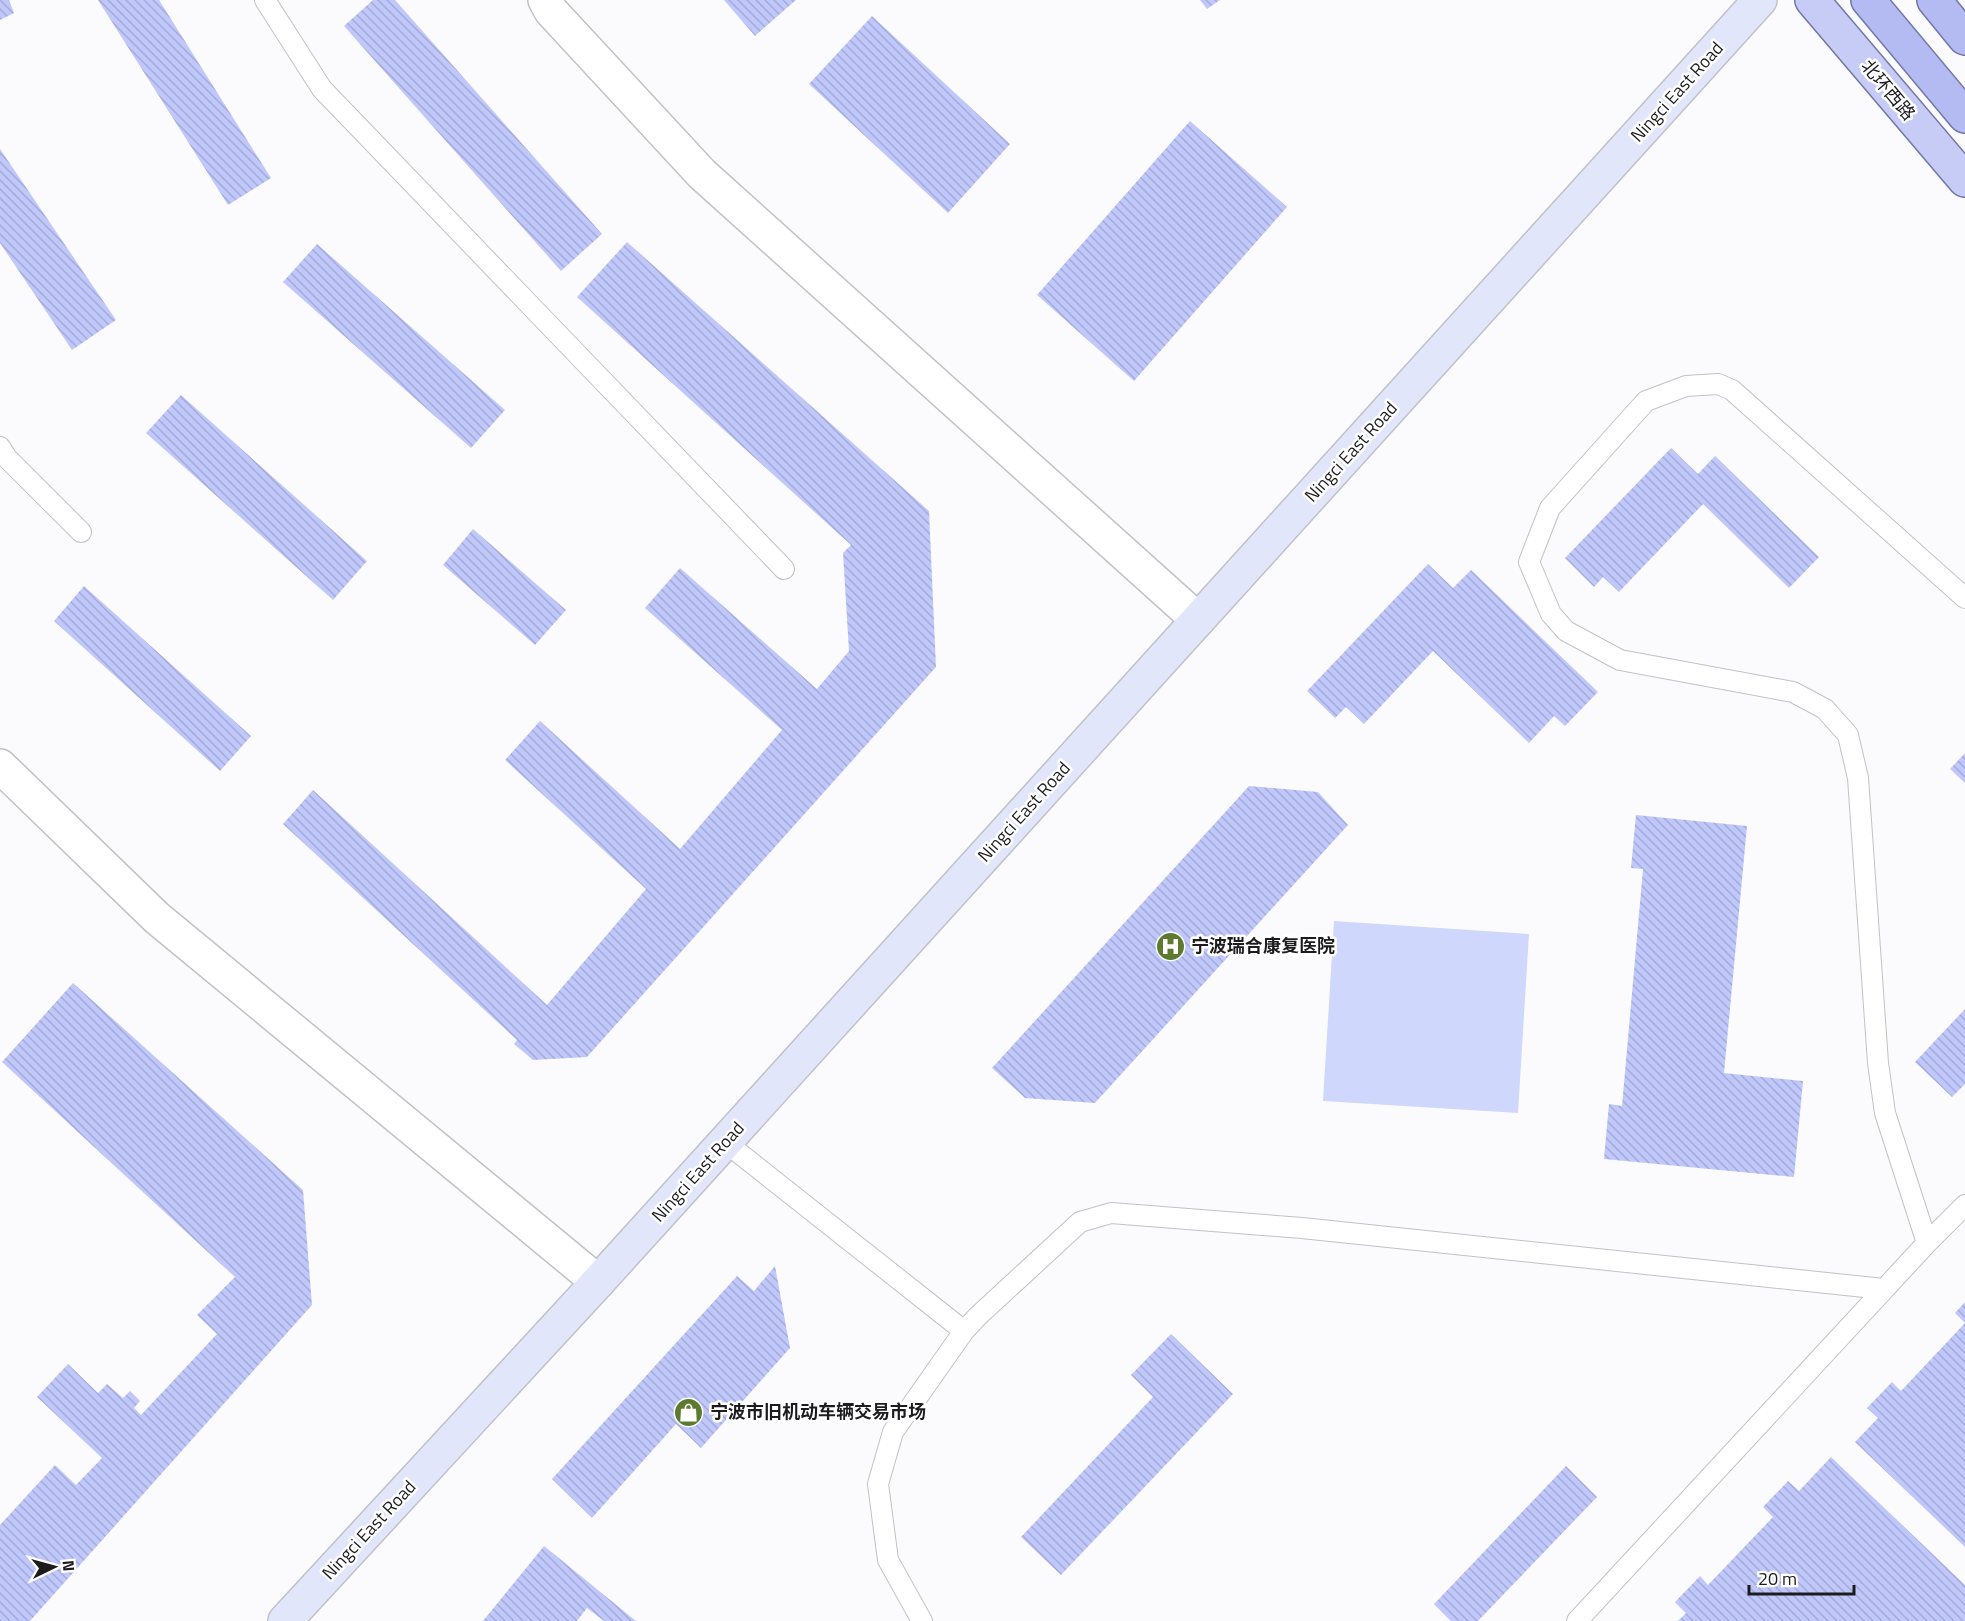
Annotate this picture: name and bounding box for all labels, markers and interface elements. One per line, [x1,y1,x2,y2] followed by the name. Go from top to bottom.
[1624,35,1729,148] street label: Ningci East Road
[1855,53,1922,126] street label: 北环西路
[1298,395,1403,508] street label: Ningci East Road
[971,755,1076,868] street label: Ningci East Road
[1154,930,1186,962] hospital icon: 宁波瑞合康复医院
[1191,932,1335,959] place label: 宁波瑞合康复医院
[645,1115,750,1228] street label: Ningci East Road
[673,1396,705,1428] shop icon: 宁波市旧机动车辆交易市场
[710,1398,926,1425] place label: 宁波市旧机动车辆交易市场
[315,1474,422,1585] street label: Ningci East Road
[24,1537,84,1597] north arrow
[1749,1558,1854,1596] scale bar
[57,1559,81,1572] text: N
[1758,1565,1797,1592] text: 20 m

